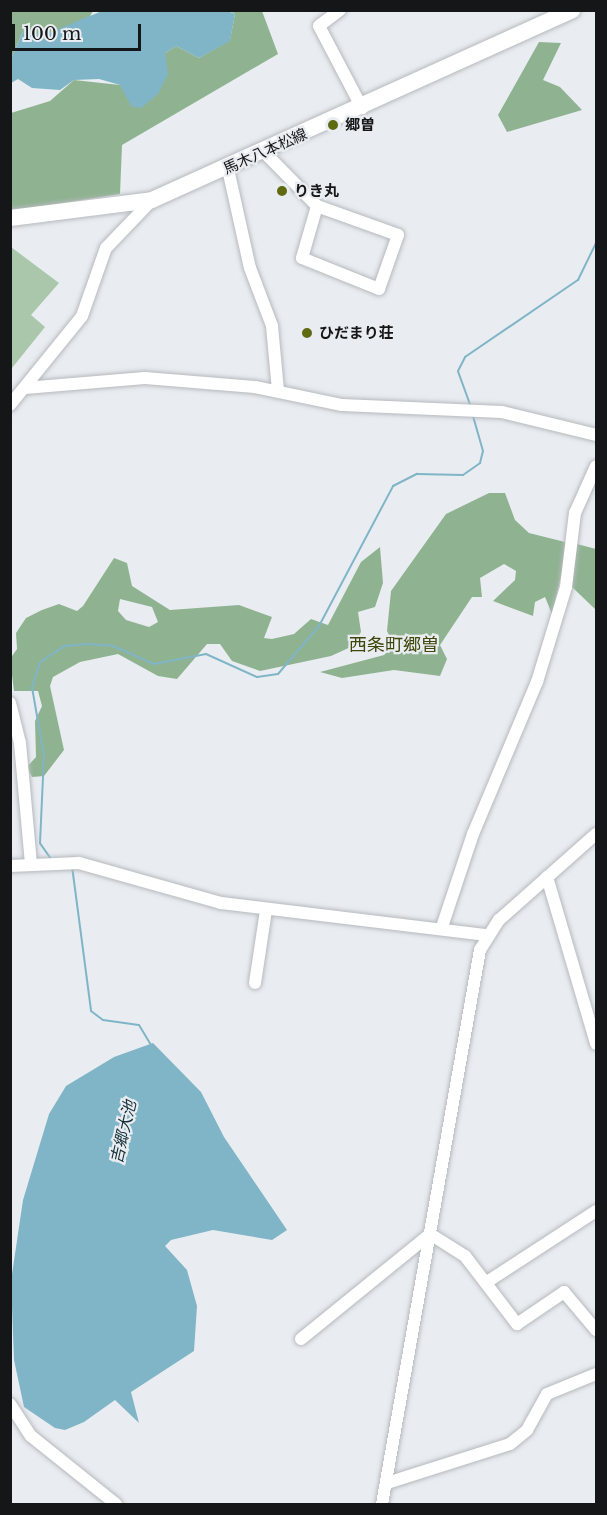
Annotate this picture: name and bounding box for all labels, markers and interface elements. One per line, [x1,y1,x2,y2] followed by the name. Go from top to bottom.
[15,12,144,50] scale bar
[23,23,81,45] text: 100 m
[345,116,375,134] place label: 郷曽
[326,118,340,132] marker: 郷曽
[220,124,310,178] street label: 馬木八本松線
[294,182,339,200] place label: りき丸
[275,184,289,198] marker: りき丸
[319,324,394,342] place label: ひだまり荘
[300,326,314,340] marker: ひだまり荘
[349,634,439,656] district label: 西条町郷曽
[106,1099,140,1165] water label: 吉郷大池

